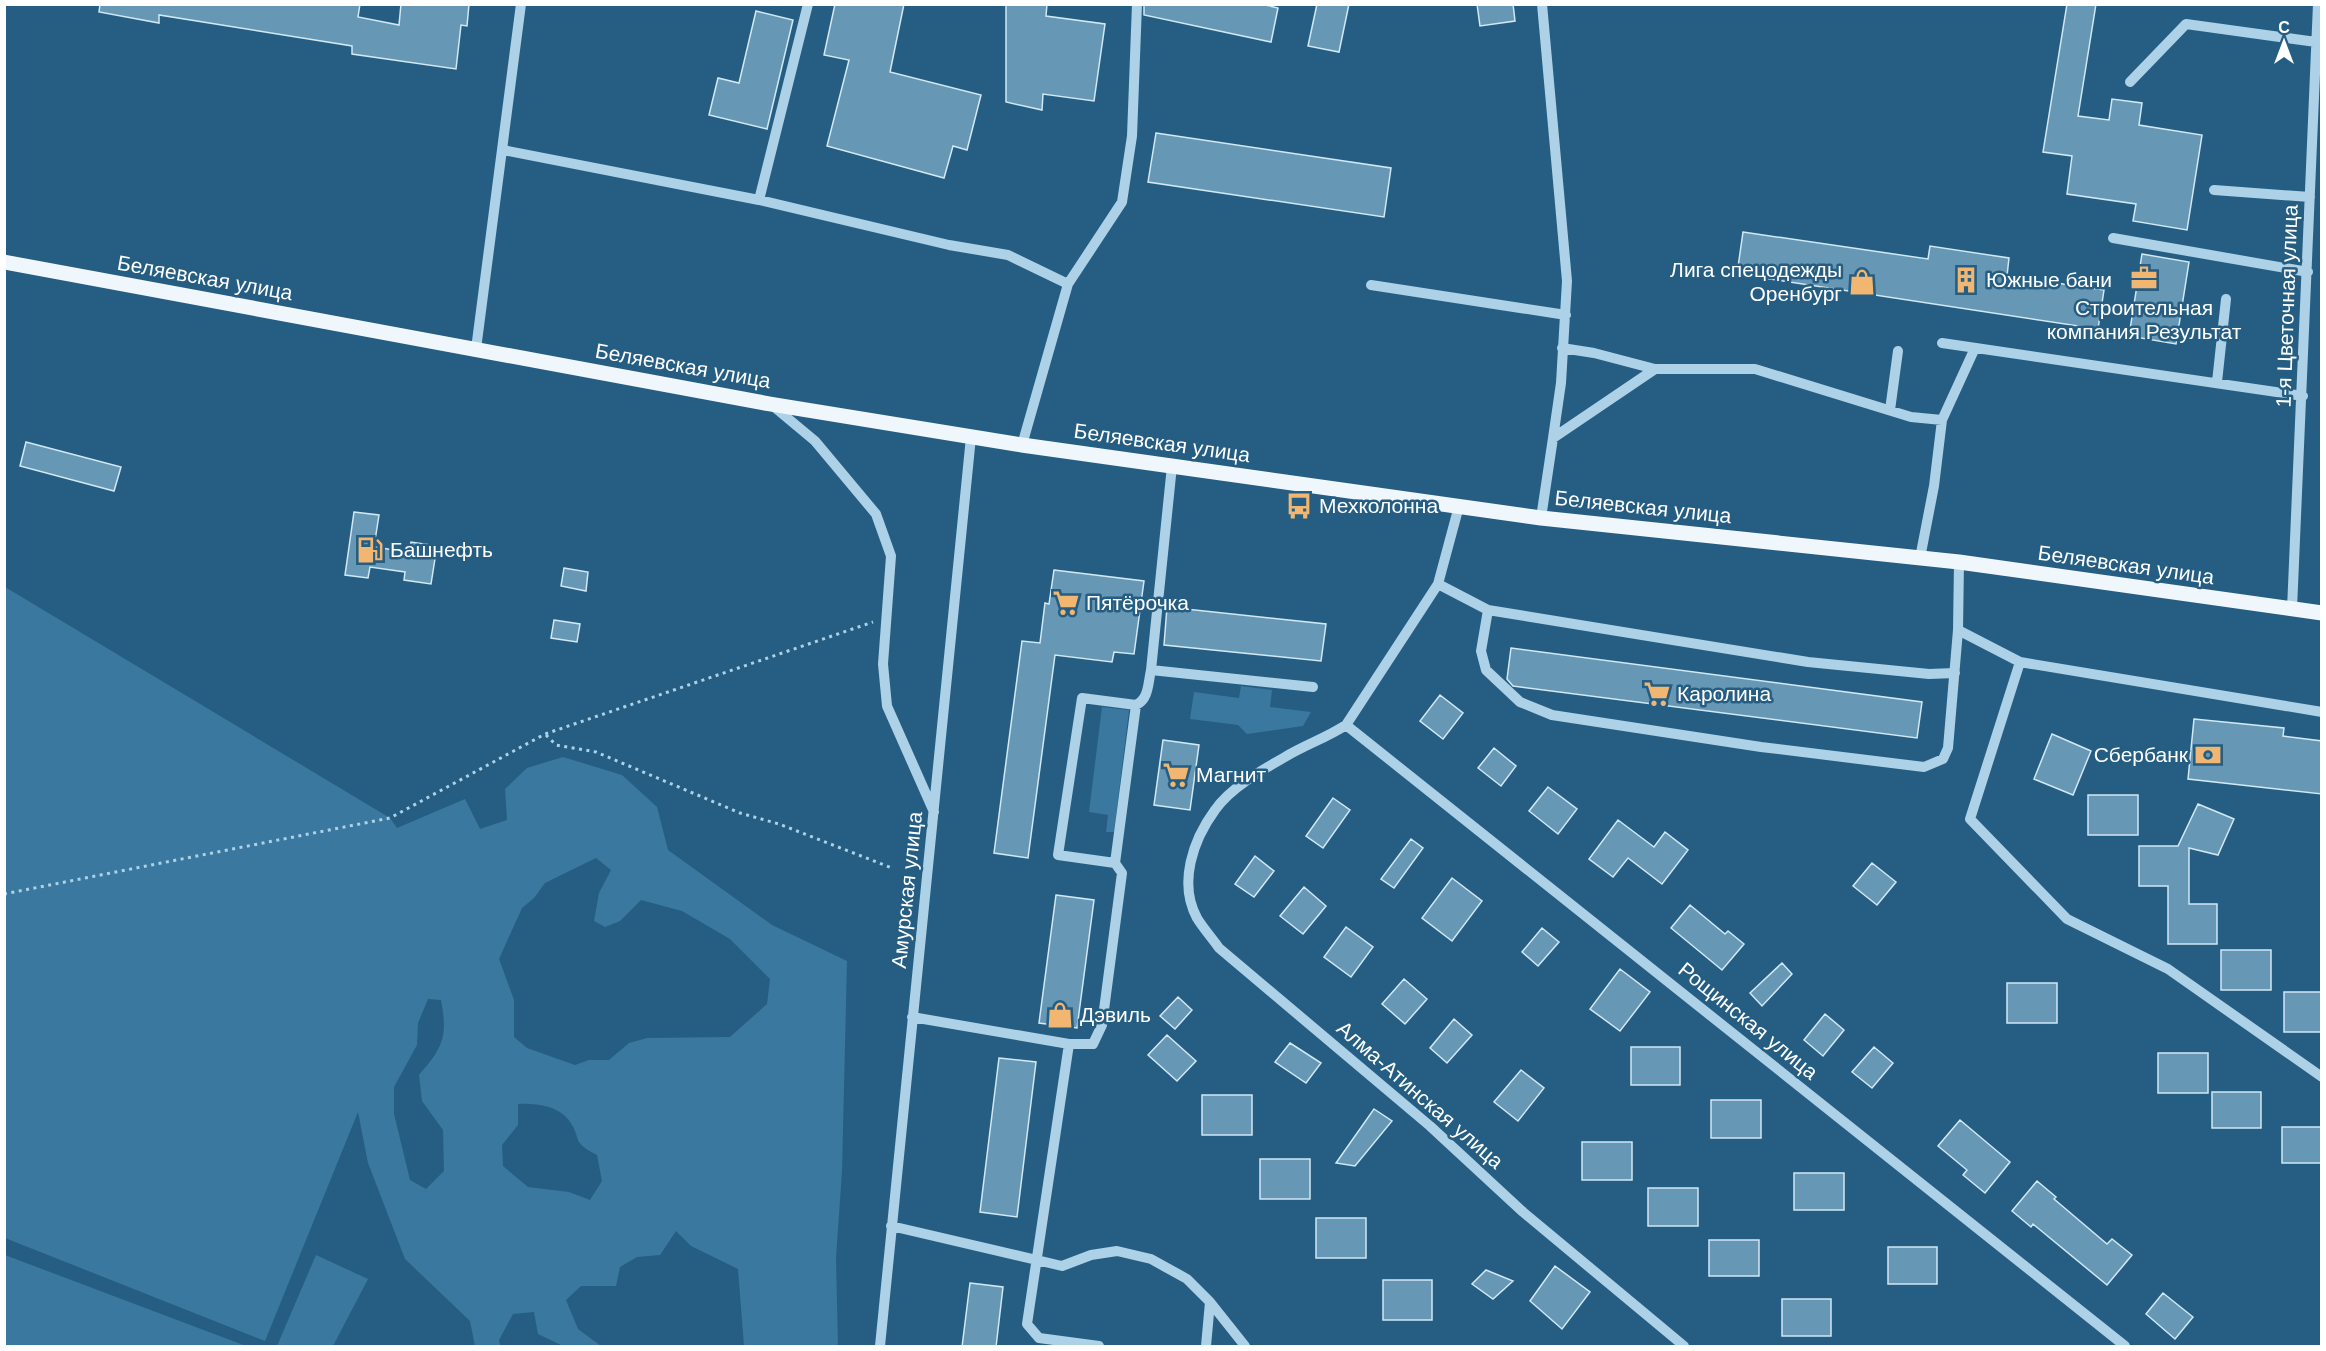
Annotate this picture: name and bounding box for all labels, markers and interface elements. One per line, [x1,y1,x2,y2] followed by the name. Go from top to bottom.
[2254,12,2314,72] north arrow
[2278,19,2290,36] text: С
[2271,204,2302,408] street label: 1-я Цветочная улица
[116,251,295,304] street label: Беляевская улица
[1670,258,1842,305] place label: Лига спецодежды Оренбург
[2129,263,2159,293] office icon: Строительная компания Результат
[1951,265,1981,295] building icon: Южные бани
[1847,267,1877,297] shop icon: Лига спецодежды Оренбург
[1986,268,2112,291] place label: Южные бани
[2047,296,2242,343] place label: Строительная компания Результат
[594,339,773,392] street label: Беляевская улица
[1072,419,1252,466] street label: Беляевская улица
[1553,486,1733,527] street label: Беляевская улица
[1284,491,1314,521] bus stop icon: Мехколонна
[1319,494,1438,517] place label: Мехколонна
[355,535,385,565] fuel station icon: Башнефть
[390,538,493,561] place label: Башнефть
[2036,541,2216,588] street label: Беляевская улица
[1051,588,1081,618] supermarket icon: Пятёрочка
[1086,591,1189,614] place label: Пятёрочка
[1642,679,1672,709] supermarket icon: Каролина
[1677,682,1771,705] place label: Каролина
[2193,740,2223,770] bank icon: Сбербанк
[2094,743,2189,766] place label: Сбербанк
[1161,760,1191,790] supermarket icon: Магнит
[1196,763,1266,786] place label: Магнит
[887,810,926,969] street label: Амурская улица
[1674,958,1823,1084] street label: Рощинская улица
[1045,1000,1075,1030] shop icon: Дэвиль
[1080,1003,1151,1026] place label: Дэвиль
[1333,1016,1508,1173] street label: Алма-Атинская улица

